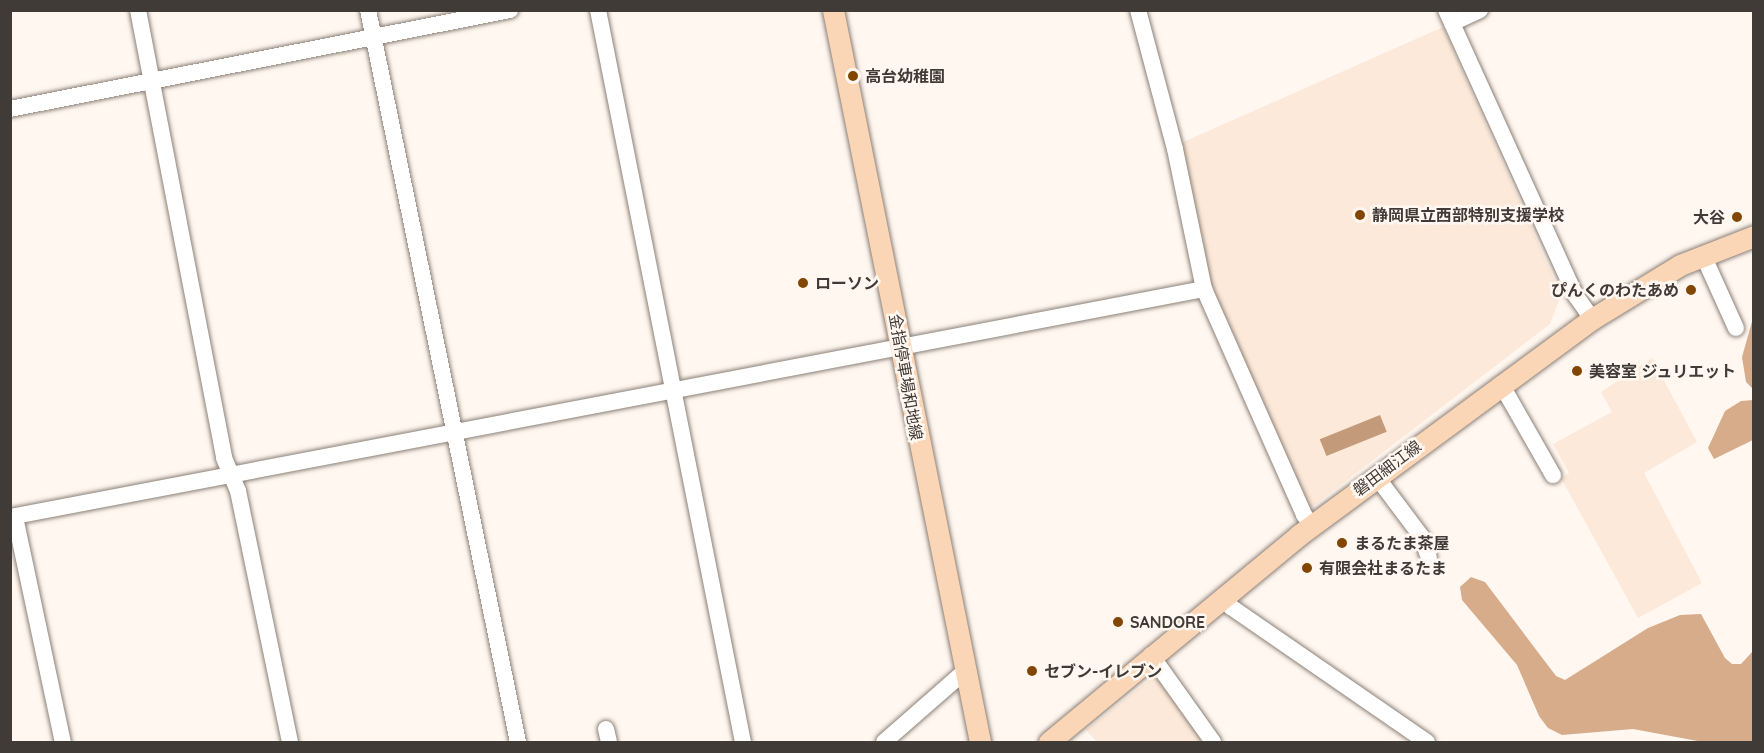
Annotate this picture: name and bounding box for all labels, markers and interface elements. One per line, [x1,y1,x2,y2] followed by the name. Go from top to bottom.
[865,66,945,86] place label: 高台幼稚園
[846,69,860,83] marker: 高台幼稚園
[1372,205,1564,225] place label: 静岡県立西部特別支援学校
[1693,207,1725,227] place label: 大谷
[1353,208,1367,222] marker: 静岡県立西部特別支援学校
[1730,210,1744,224] marker: 大谷
[815,273,879,293] place label: ローソン
[796,276,810,290] marker: ローソン
[1551,280,1679,300] place label: ぴんくのわたあめ
[1684,283,1698,297] marker: ぴんくのわたあめ
[885,312,927,442] street label: 金指停車場和地線
[1589,361,1737,381] place label: 美容室 ジュリエット
[1570,364,1584,378] marker: 美容室 ジュリエット
[1349,436,1425,500] street label: 磐田細江線
[1354,533,1450,553] place label: まるたま茶屋
[1335,536,1349,550] marker: まるたま茶屋
[1319,558,1447,578] place label: 有限会社まるたま
[1300,561,1314,575] marker: 有限会社まるたま
[1130,612,1205,632] place label: SANDORE
[1111,615,1125,629] marker: SANDORE
[1044,661,1162,681] place label: セブン-イレブン
[1025,664,1039,678] marker: セブン-イレブン

